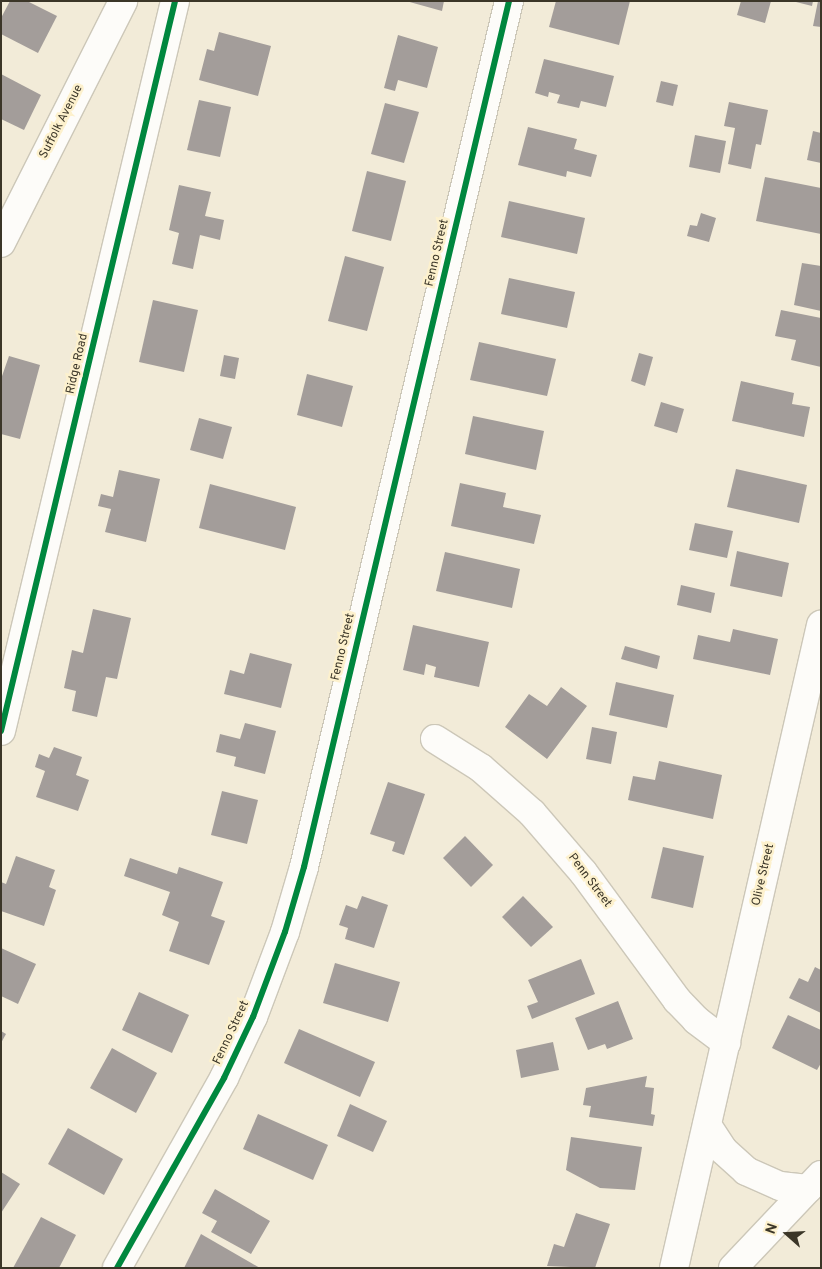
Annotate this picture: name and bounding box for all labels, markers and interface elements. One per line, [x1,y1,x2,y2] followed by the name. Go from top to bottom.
[37,83,87,161] street label: Suffolk Avenue
[423,218,453,288] street label: Fenno Street
[64,332,92,396] street label: Ridge Road
[329,612,359,682] street label: Fenno Street
[750,843,778,907] street label: Olive Street
[564,851,614,911] street label: Penn Street
[211,999,253,1067] street label: Fenno Street
[762,1209,812,1259] north arrow
[763,1221,782,1236] text: N

